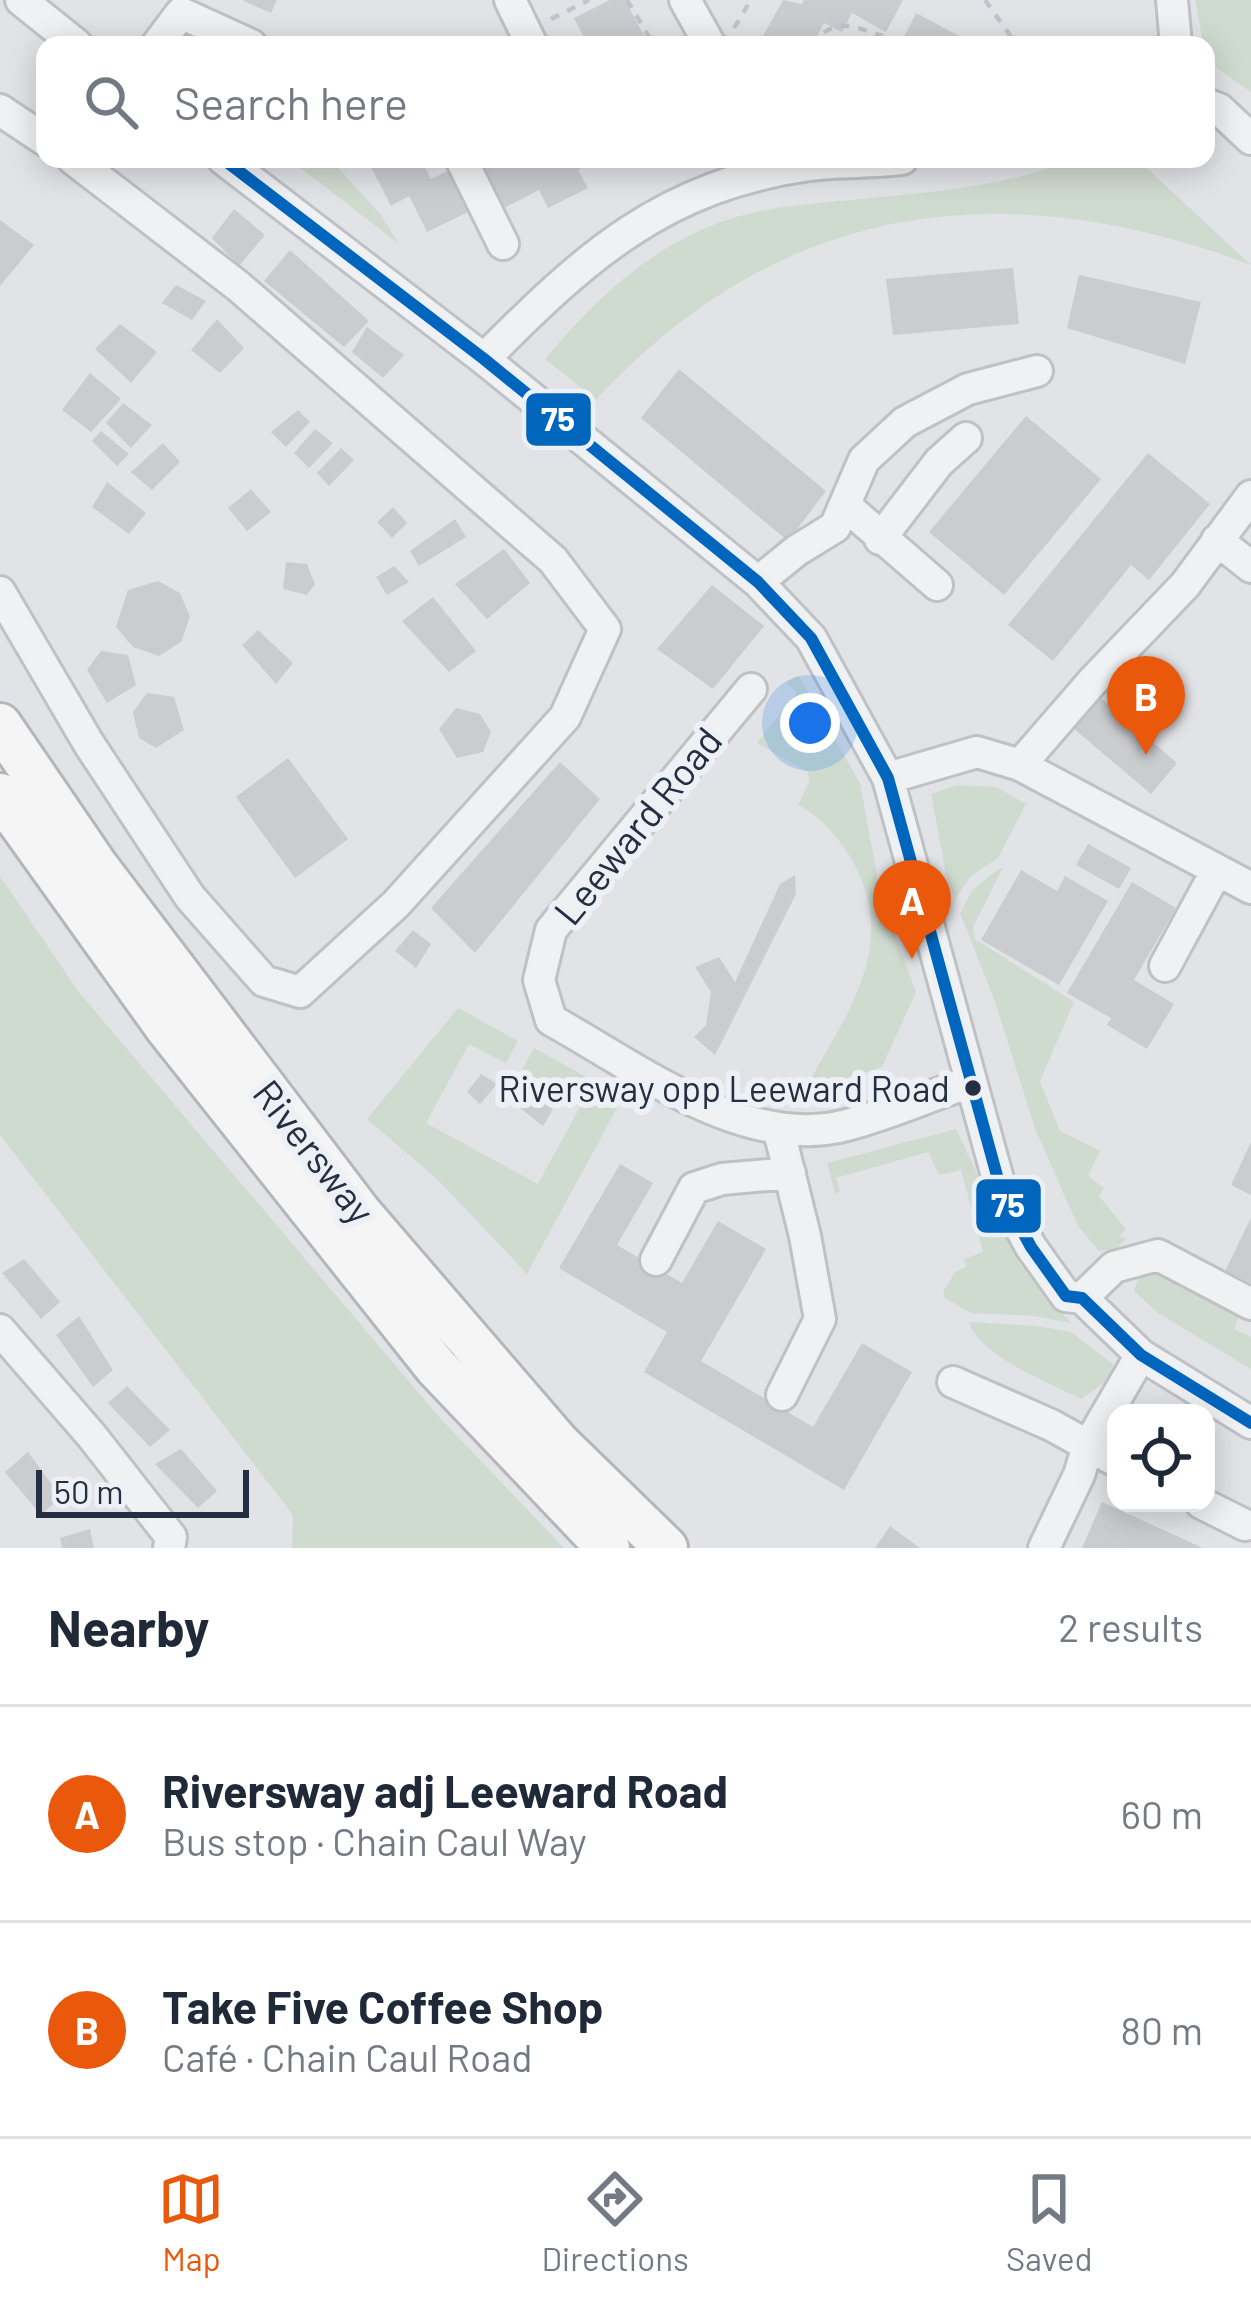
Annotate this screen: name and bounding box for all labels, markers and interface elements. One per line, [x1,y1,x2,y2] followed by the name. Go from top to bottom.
[36,36,1215,168] search box
[78,69,144,135] icon: search
[174,75,408,129] text: Search here
[524,391,593,448] line badge: 75
[541,398,575,438] text: 75
[1107,656,1185,755] pin: B
[780,693,840,753] your location
[543,717,731,933] street label: Leeward Road
[873,860,951,959] pin: A
[498,1066,950,1109] place label: Riversway opp Leeward Road
[244,1070,386,1232] street label: Riversway
[962,1077,984,1099] marker: Riversway opp Leeward Road
[974,1177,1043,1235] line badge: 75
[991,1184,1025,1224] text: 75
[1107,1404,1215,1512] map controls
[1107,1404,1215,1512] button: locate
[36,1464,249,1517] scale bar
[54,1471,124,1511] text: 50 m
[48,1596,209,1657] text: Nearby
[1058,1603,1203,1650] text: 2 results
[162,1763,728,1817] text: Riversway adj Leeward Road
[74,1790,100,1837] text: A
[1121,1790,1203,1837] text: 60 m
[162,1817,587,1864] text: Bus stop · Chain Caul Way
[162,1979,603,2033] text: Take Five Coffee Shop
[75,2006,99,2053] text: B
[1121,2006,1203,2053] text: 80 m
[162,2033,532,2080] text: Café · Chain Caul Road
[158,2166,224,2278] tab: Map
[541,2166,689,2278] tab: Directions
[1006,2166,1093,2278] tab: Saved

